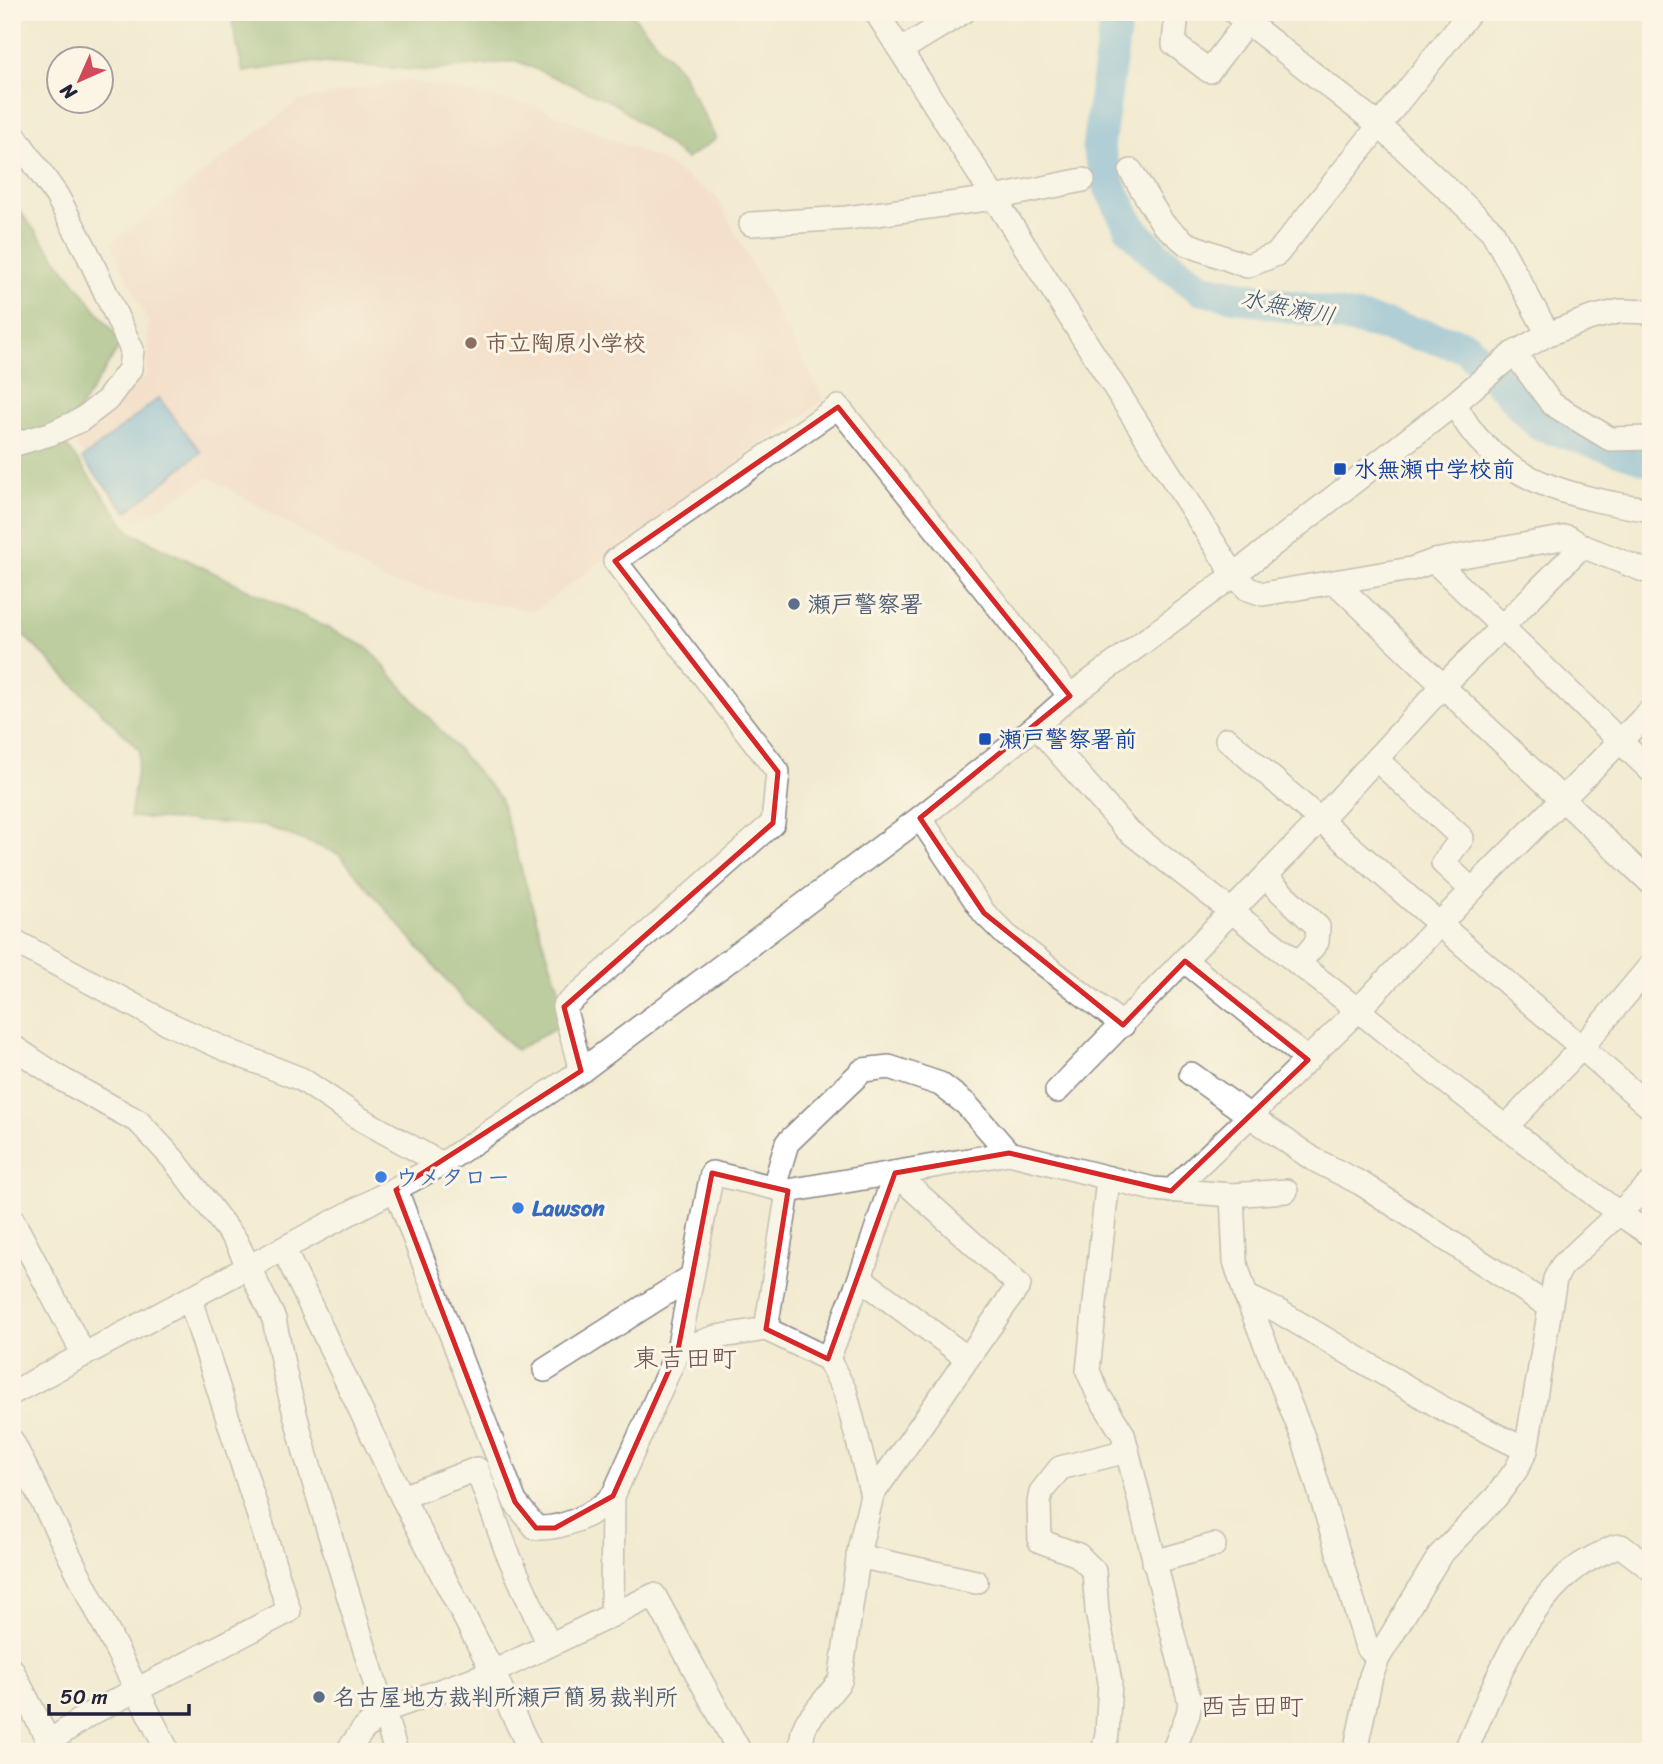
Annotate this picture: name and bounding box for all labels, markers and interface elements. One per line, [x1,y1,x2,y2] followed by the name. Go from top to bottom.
[46,46,116,116] north arrow
[51,75,85,109] text: N
[1237,276,1339,338] water label: 水無瀬川
[485,323,646,364] place label: 市立陶原小学校
[463,335,479,351] marker: 市立陶原小学校
[1354,449,1515,490] place label: 水無瀬中学校前
[1332,461,1348,477] marker: 水無瀬中学校前
[808,584,923,625] place label: 瀬戸警察署
[786,596,802,612] marker: 瀬戸警察署
[999,719,1137,760] place label: 瀬戸警察署前
[977,731,993,747] marker: 瀬戸警察署前
[395,1157,510,1198] place label: ウメタロー
[373,1169,389,1185] marker: ウメタロー
[532,1188,605,1229] place label: Lawson
[510,1200,526,1216] marker: Lawson
[633,1335,737,1381] district label: 東吉田町
[49,1673,189,1717] scale bar
[333,1677,678,1718] place label: 名古屋地方裁判所瀬戸簡易裁判所
[60,1678,108,1716] text: 50 m
[1200,1683,1304,1729] district label: 西吉田町
[311,1689,327,1705] marker: 名古屋地方裁判所瀬戸簡易裁判所

